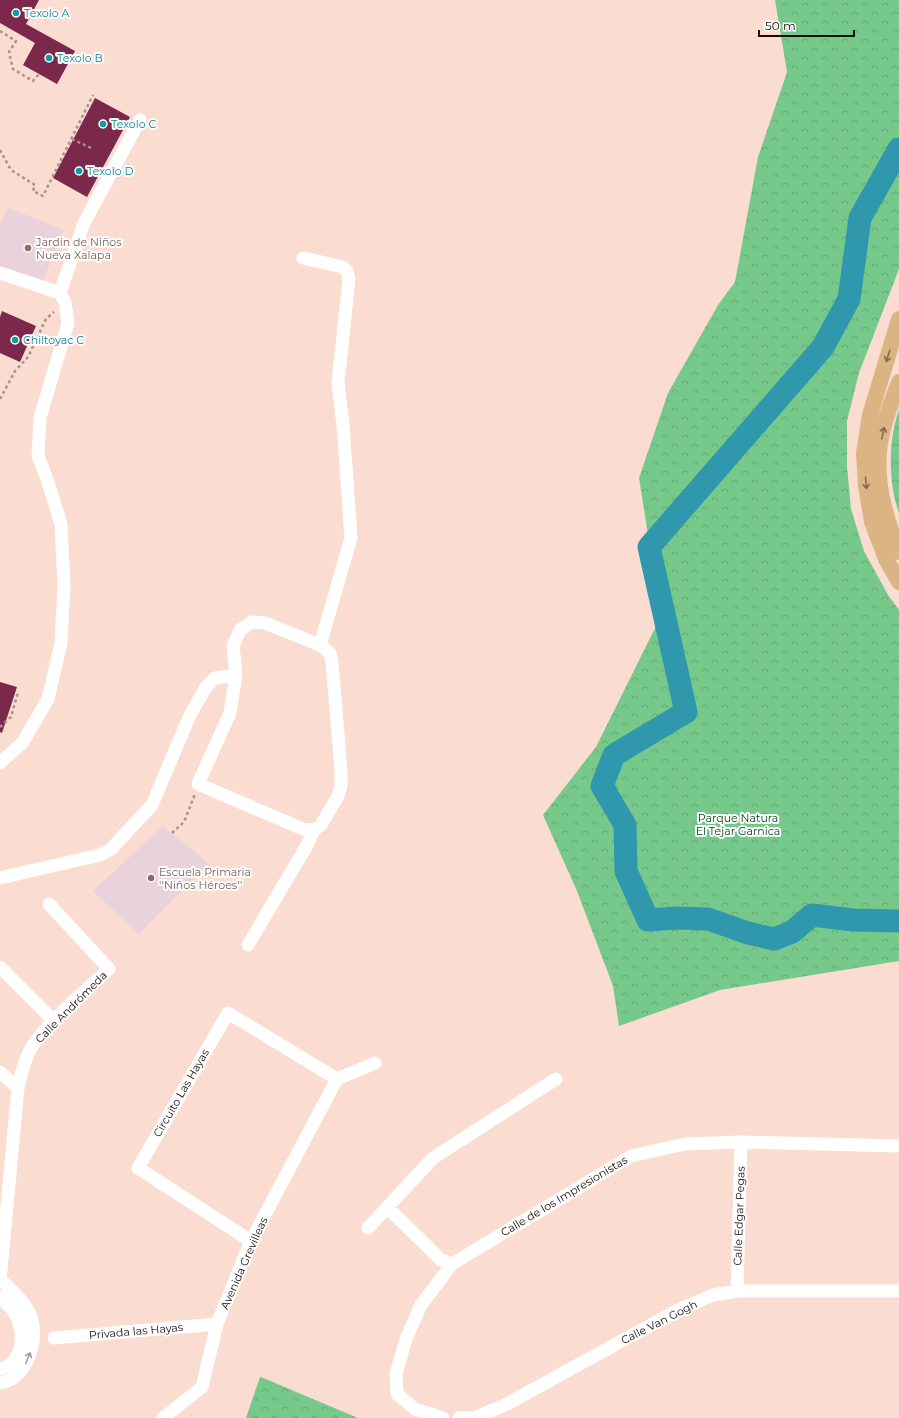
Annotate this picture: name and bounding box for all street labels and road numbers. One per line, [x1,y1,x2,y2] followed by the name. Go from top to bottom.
[32,968,110,1046] street label: Calle Andrómeda
[150,1046,212,1140] street label: Circuito Las Hayas
[498,1152,630,1239] street label: Calle de los Impresionistas
[730,1165,748,1266] street label: Calle Edgar Pegas
[217,1214,271,1311] street label: Avenida Grevilleas
[618,1297,700,1347] street label: Calle Van Gogh
[88,1320,184,1342] street label: Privada las Hayas

